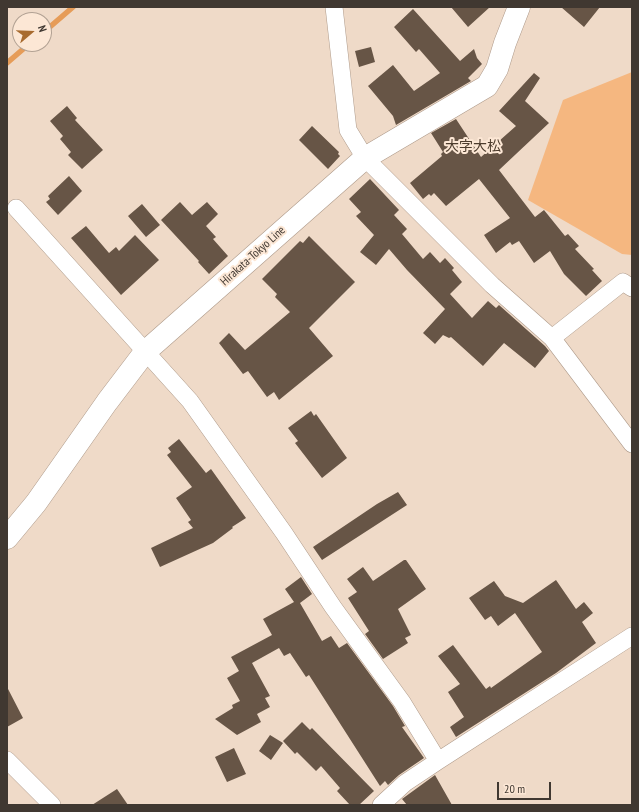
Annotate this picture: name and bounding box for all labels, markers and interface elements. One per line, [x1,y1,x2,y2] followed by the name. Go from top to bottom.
[12,12,52,52] north arrow
[35,23,50,34] text: N
[445,139,501,155] district label: 大字大松
[218,223,288,289] street label: Hirakata-Tokyo Line
[499,774,553,800] scale bar
[504,781,525,796] text: 20 m

